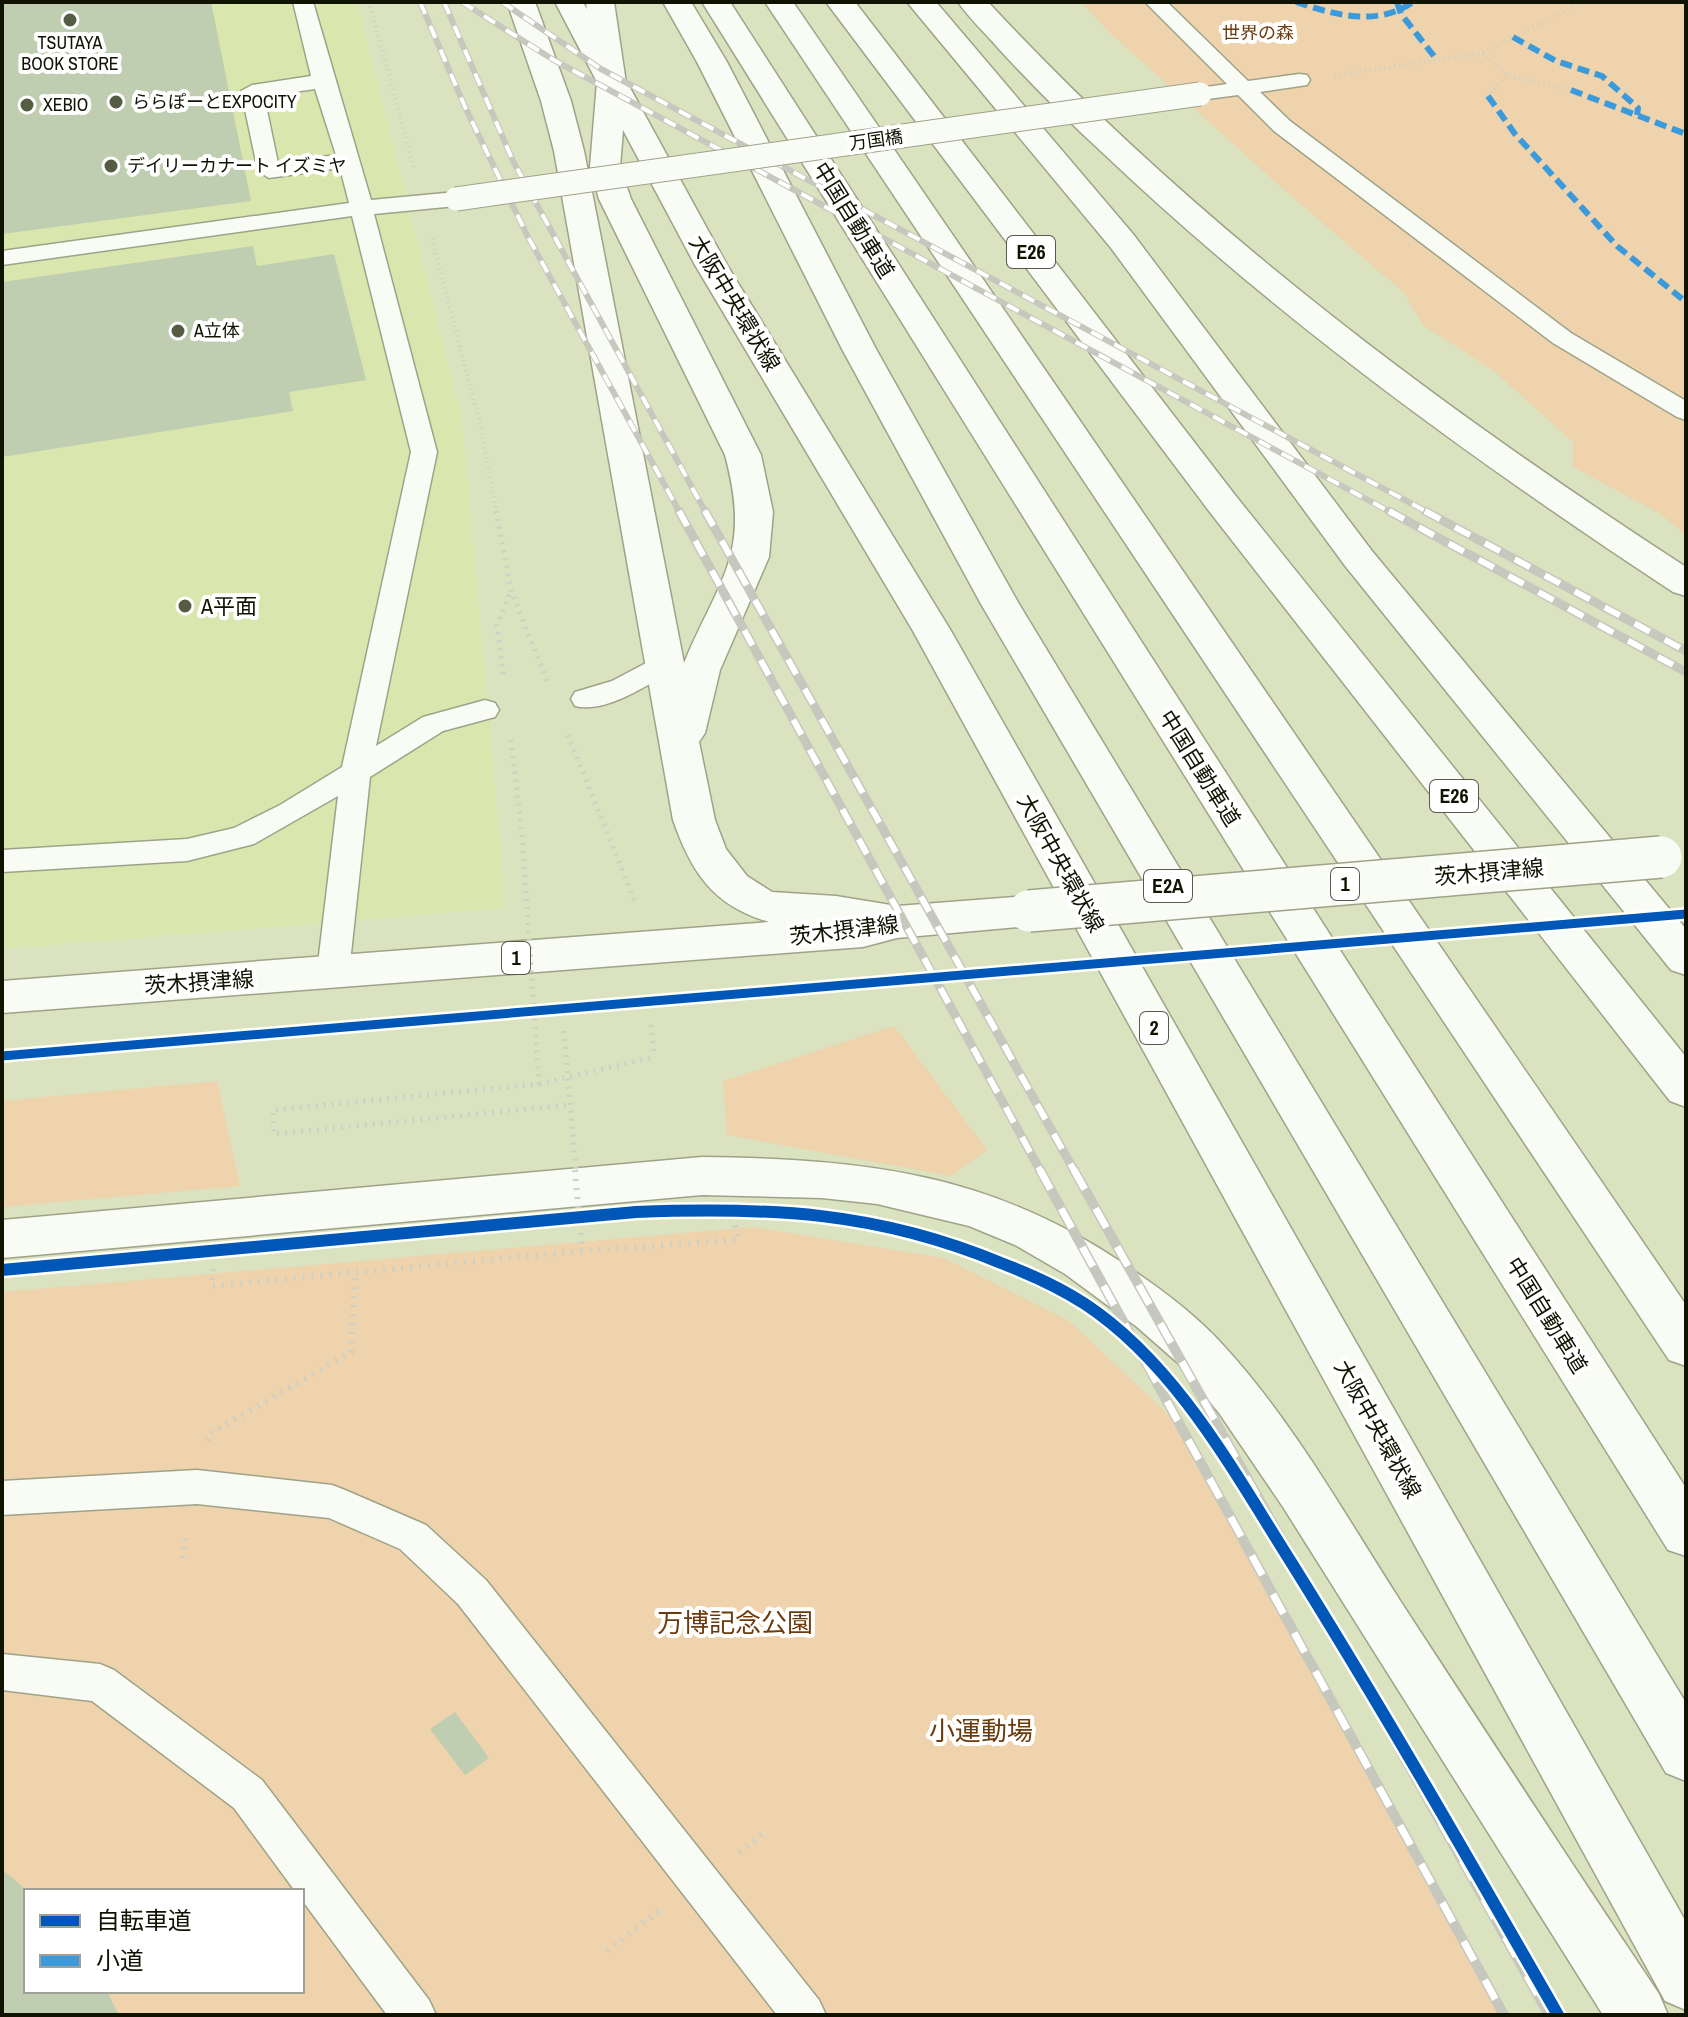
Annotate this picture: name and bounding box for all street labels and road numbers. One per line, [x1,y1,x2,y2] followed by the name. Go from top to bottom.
[847,123,904,156] street label: 万国橋
[806,156,902,284] street label: 中国自動車道
[682,229,788,377] street label: 大阪中央環状線
[1007,236,1055,268] road number: E26
[1152,704,1248,832] street label: 中国自動車道
[1430,780,1478,812] road number: E26
[1011,788,1111,938] street label: 大阪中央環状線
[1433,852,1545,892] street label: 茨木摂津線
[1331,868,1359,900] road number: 1
[1144,870,1192,902] road number: E2A
[788,908,900,952] street label: 茨木摂津線
[502,942,530,974] road number: 1
[143,963,255,1001] street label: 茨木摂津線
[1140,1012,1168,1044] road number: 2
[1499,1251,1595,1379] street label: 中国自動車道
[1328,1354,1428,1504] street label: 大阪中央環状線

